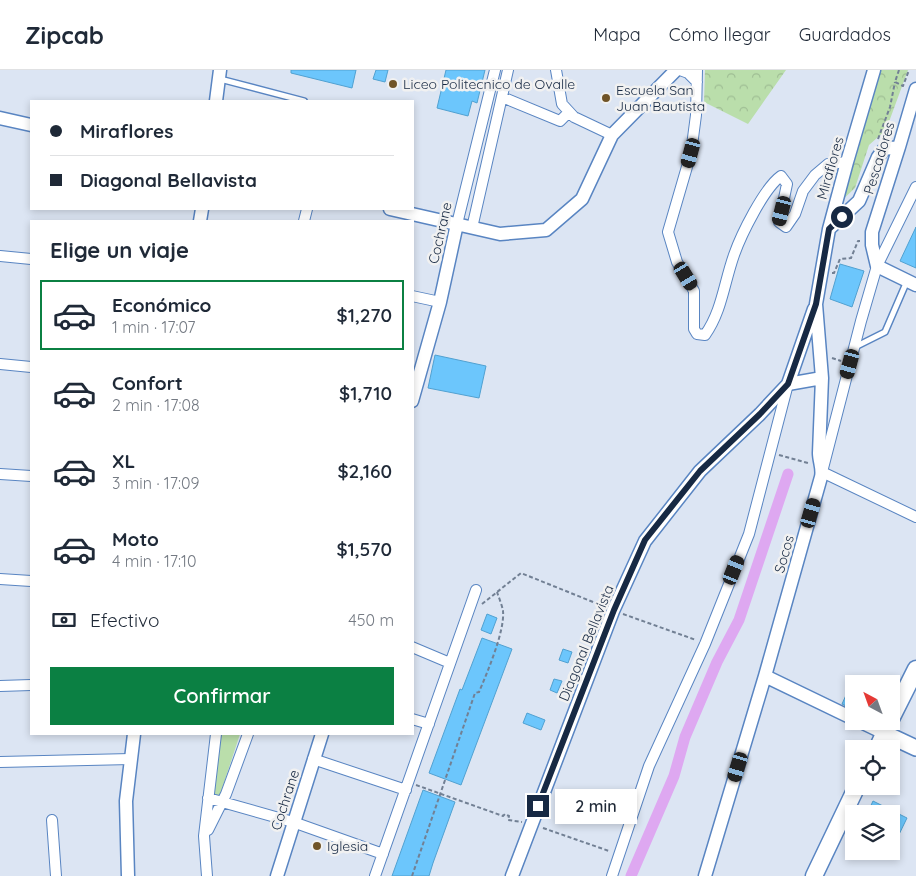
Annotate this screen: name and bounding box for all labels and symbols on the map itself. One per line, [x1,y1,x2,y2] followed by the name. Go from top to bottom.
[403,75,575,93] place label: Liceo Politecnico de Ovalle
[387,78,399,90] marker: Liceo Politecnico de Ovalle
[616,81,705,115] place label: Escuela San Juan Bautista
[600,92,612,104] marker: Escuela San Juan Bautista
[859,120,899,196] street label: Pescadores
[812,134,848,202] street label: Miraflores
[679,137,702,169] car
[771,195,792,227] car
[424,200,456,265] street label: Cochrane
[831,206,853,228] route start
[671,259,700,293] car
[838,348,861,380] car
[799,497,822,529] car
[770,533,798,575] street label: Socos
[721,553,746,587] car
[554,582,618,704] street label: Diagonal Bellavista
[845,675,900,730] north arrow
[726,750,749,784] car
[267,767,303,833] street label: Cochrane
[556,788,638,824] callout: 2 min
[527,795,549,817] route end
[327,837,368,855] place label: Iglesia
[311,840,323,852] marker: Iglesia

